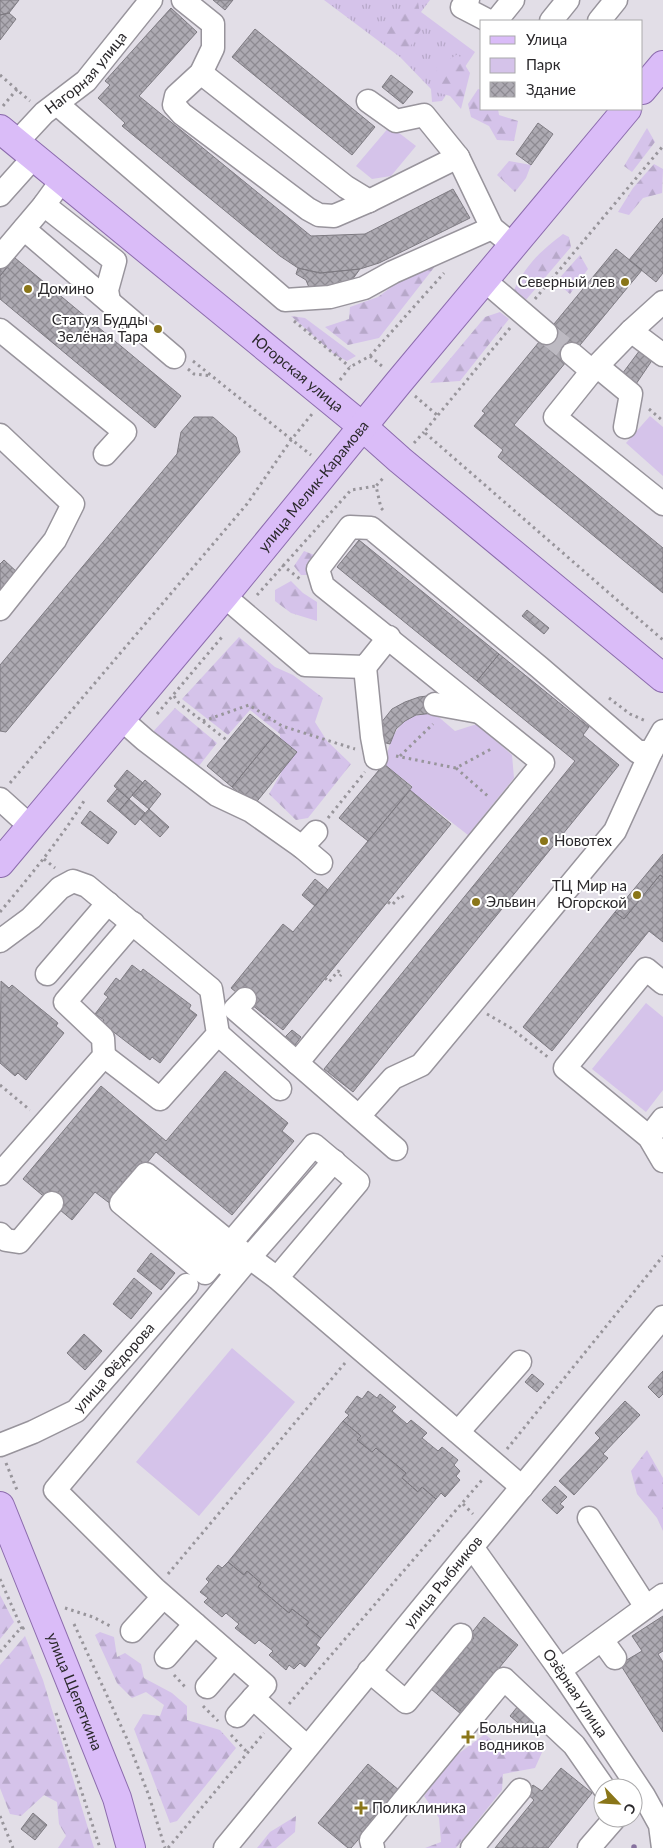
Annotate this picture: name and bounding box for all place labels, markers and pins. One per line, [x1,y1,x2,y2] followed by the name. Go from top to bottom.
[518,272,615,290] place label: Северный лев
[619,276,631,288] marker: Северный лев
[38,279,94,297] place label: Домино
[22,283,34,295] marker: Домино
[52,310,148,345] place label: Статуя Будды Зелёная Тара
[152,323,164,335] marker: Статуя Будды Зелёная Тара
[554,831,612,849] place label: Новотех
[538,835,550,847] marker: Новотех
[552,876,627,911] place label: ТЦ Мир на Югорской
[631,889,643,901] marker: ТЦ Мир на Югорской
[486,892,536,910] place label: Эльвин
[470,896,482,908] marker: Эльвин
[479,1718,546,1753] place label: Больница водников
[461,1730,475,1744] marker: Больница водников
[372,1798,466,1816] place label: Поликлиника
[354,1801,368,1815] marker: Поликлиника

